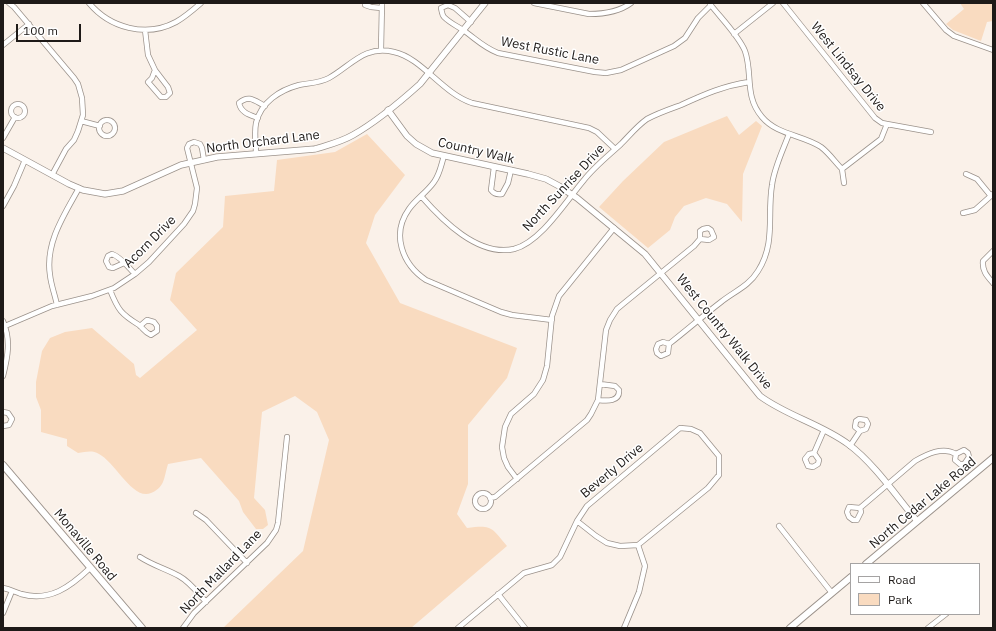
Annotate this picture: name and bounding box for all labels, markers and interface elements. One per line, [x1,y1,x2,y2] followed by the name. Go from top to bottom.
[18,16,83,42] scale bar
[807,19,889,115] street label: West Lindsay Drive
[23,23,58,38] text: 100 m
[500,34,600,68] street label: West Rustic Lane
[205,127,321,157] street label: North Orchard Lane
[436,135,516,167] street label: Country Walk
[520,141,608,235] street label: North Sunrise Drive
[121,213,179,271] street label: Acorn Drive
[673,271,775,393] street label: West Country Walk Drive
[578,440,646,502] street label: Beverly Drive
[867,454,979,552] street label: North Cedar Lake Road
[50,506,120,584] street label: Monaville Road
[177,527,265,617] street label: North Mallard Lane
[850,563,980,615] legend
[888,572,916,587] text: Road
[888,592,912,607] text: Park

